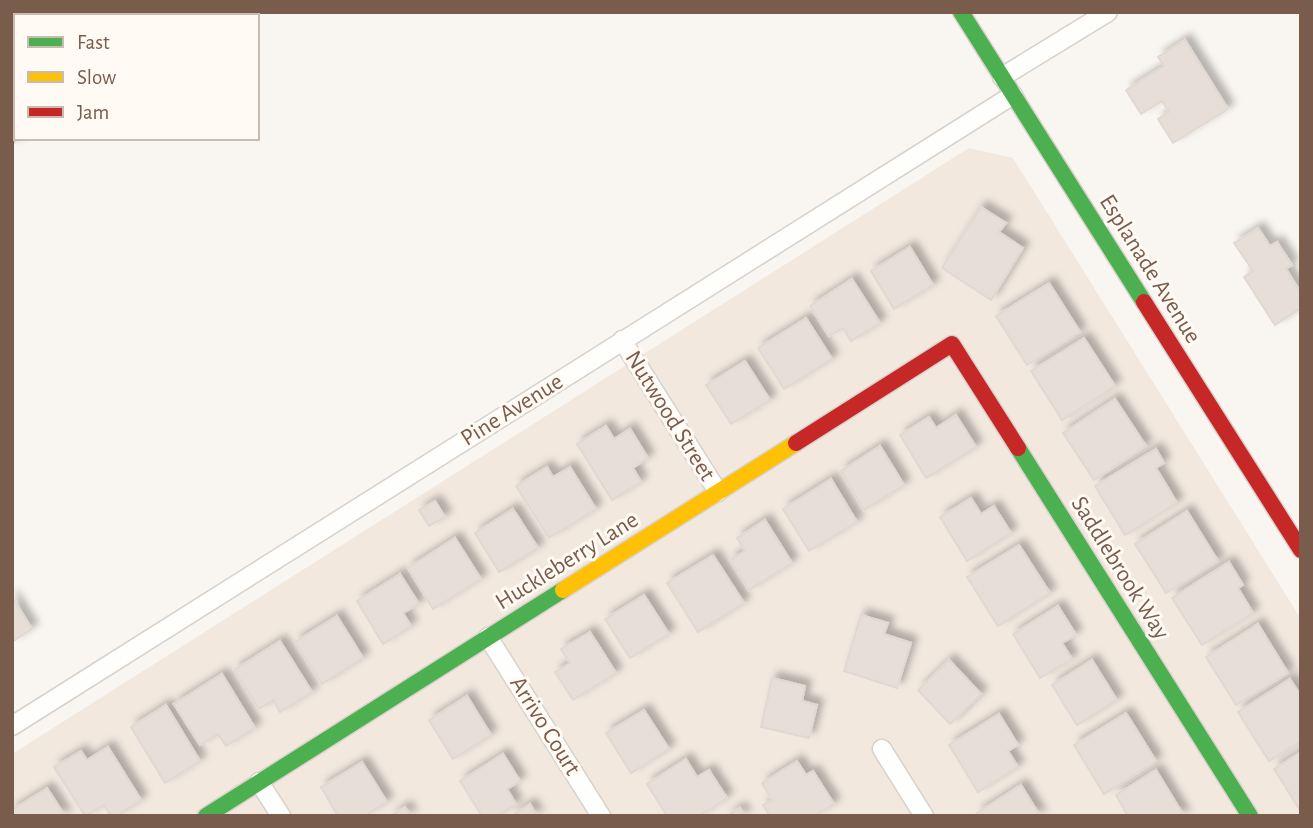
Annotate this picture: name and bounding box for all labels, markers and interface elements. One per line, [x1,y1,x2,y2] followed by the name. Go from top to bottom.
[14,14,259,140] legend
[77,32,110,53] text: Fast
[77,67,116,88] text: Slow
[77,102,109,123] text: Jam
[1095,190,1205,348] street label: Esplanade Avenue
[621,347,720,486] street label: Nutwood Street
[457,369,567,451] street label: Pine Avenue
[1067,492,1173,644] street label: Saddlebrook Way
[491,508,643,614] street label: Huckleberry Lane
[505,672,585,780] street label: Arrivo Court

